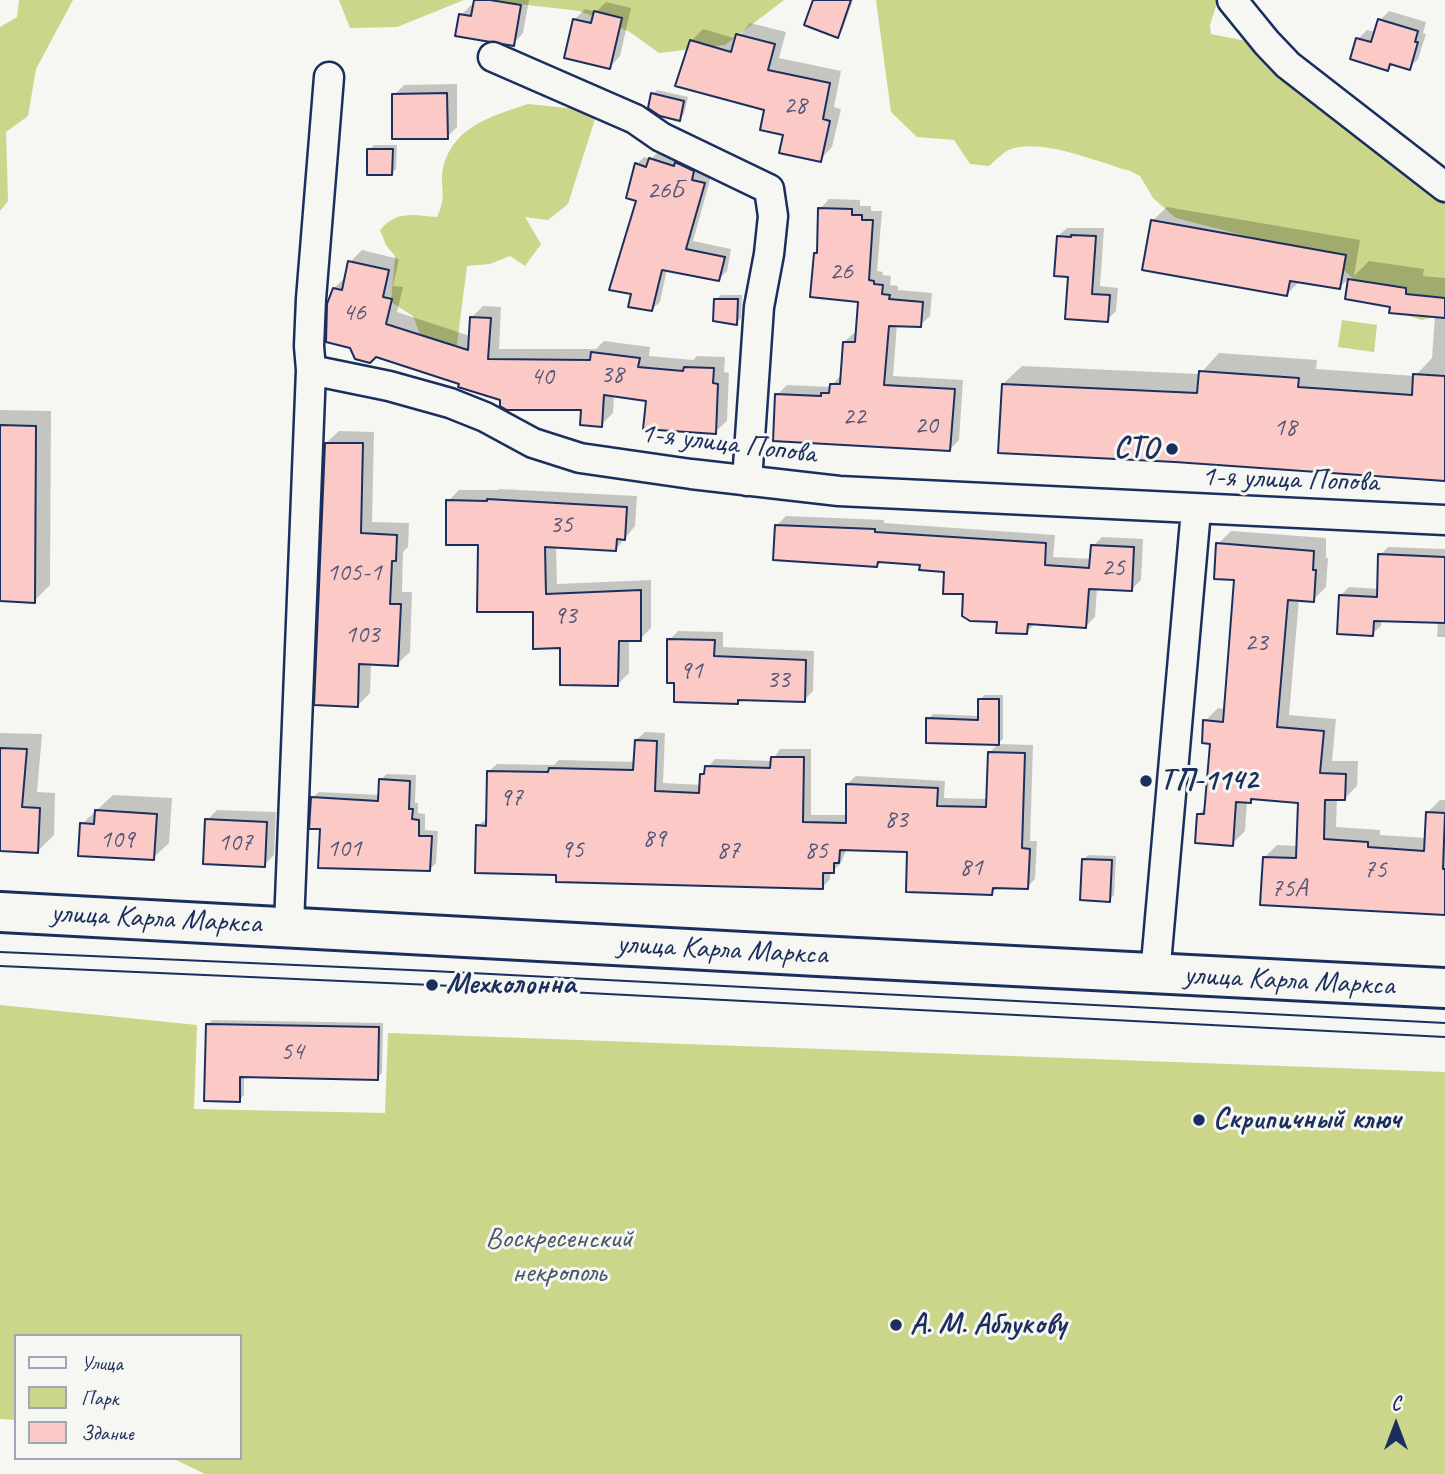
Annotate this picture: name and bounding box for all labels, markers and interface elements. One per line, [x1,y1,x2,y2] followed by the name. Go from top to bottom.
[783,90,807,122] house number: 28
[647,175,683,207] house number: 26Б
[829,256,853,288] house number: 26
[342,297,366,329] house number: 46
[600,359,624,391] house number: 38
[530,361,554,393] house number: 40
[842,401,866,433] house number: 22
[914,410,938,442] house number: 20
[1273,412,1297,444] house number: 18
[638,415,818,473] street label: 1-я улица Попова
[1114,431,1158,467] place label: СТО
[1164,441,1180,457] marker: СТО
[1201,459,1379,501] street label: 1-я улица Попова
[549,509,573,541] house number: 35
[1101,552,1125,584] house number: 25
[326,557,382,589] house number: 105-1
[553,600,577,632] house number: 93
[344,619,380,651] house number: 103
[1244,627,1268,659] house number: 23
[679,655,703,687] house number: 91
[766,664,790,696] house number: 33
[1160,763,1257,799] place label: ТП-1142
[1138,773,1154,789] marker: ТП-1142
[499,782,523,814] house number: 97
[884,804,908,836] house number: 83
[642,823,666,855] house number: 89
[99,824,135,856] house number: 109
[217,827,253,859] house number: 107
[326,833,362,865] house number: 101
[560,834,584,866] house number: 95
[716,835,740,867] house number: 87
[804,835,828,867] house number: 85
[959,852,983,884] house number: 81
[1363,854,1387,886] house number: 75
[1271,873,1307,905] house number: 75А
[50,895,262,943] street label: улица Карла Маркса
[616,926,828,974] street label: улица Карла Маркса
[1183,957,1395,1005] street label: улица Карла Маркса
[446,967,575,1003] place label: Мехколонна
[424,977,440,993] marker: Мехколонна
[280,1036,304,1068] house number: 54
[1213,1102,1400,1138] place label: Скрипичный ключ
[1191,1112,1207,1128] marker: Скрипичный ключ
[485,1221,633,1292] park label: Воскресенский некрополь
[910,1307,1066,1343] place label: А. М. Аблукову
[888,1317,904,1333] marker: А. М. Аблукову
[14,1334,242,1460] legend
[81,1350,123,1376] text: Улица
[81,1385,118,1411] text: Парк
[1361,1390,1431,1460] north arrow
[1391,1392,1401,1416] text: С
[81,1420,134,1446] text: Здание

